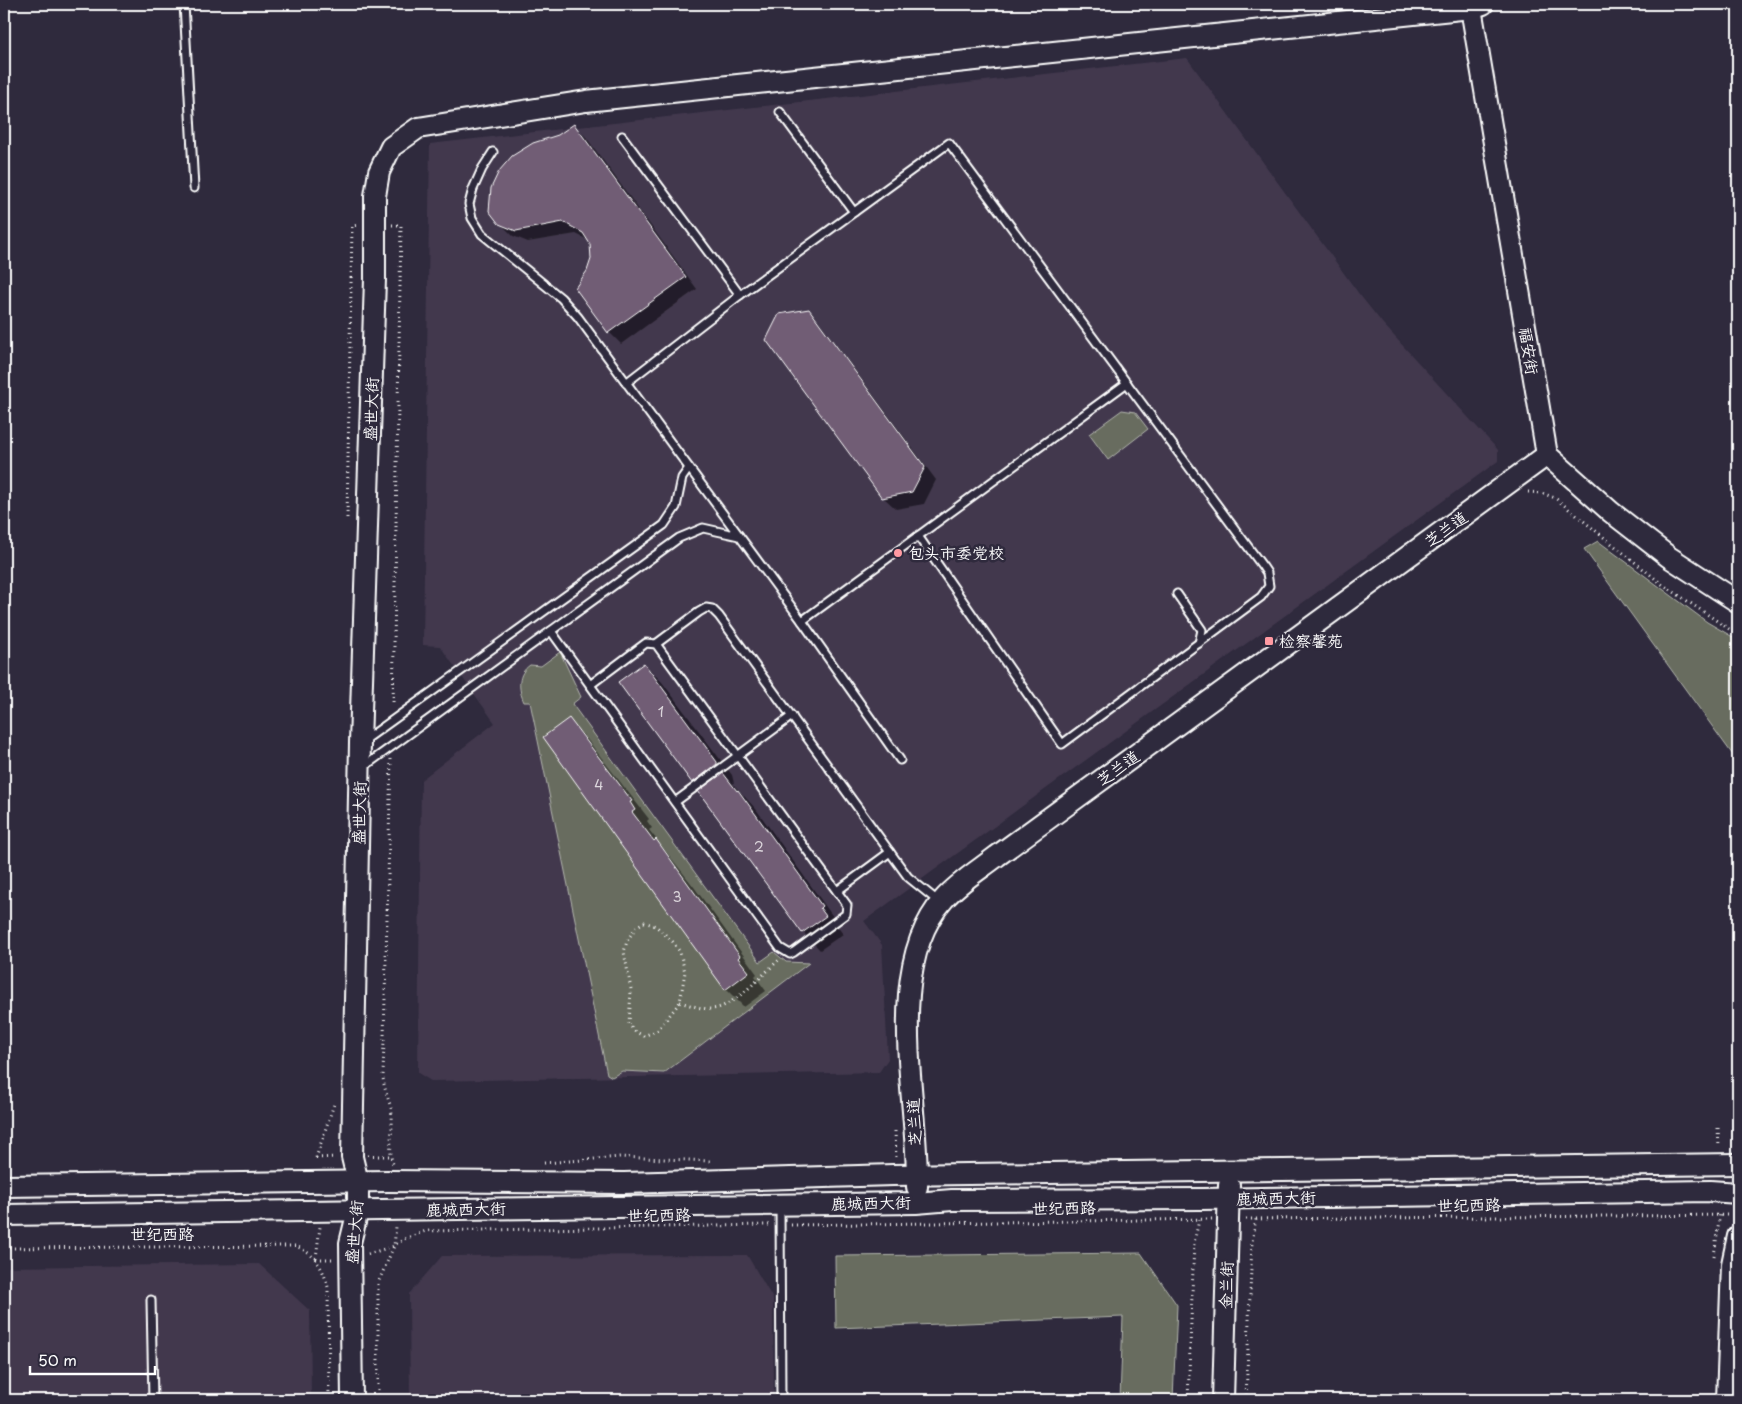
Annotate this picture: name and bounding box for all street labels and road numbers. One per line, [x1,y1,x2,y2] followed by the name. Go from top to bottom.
[1514,325,1546,376] street label: 福安街
[357,377,383,441] street label: 盛世大街
[1419,504,1472,552] street label: 芝兰道
[1091,743,1144,791] street label: 芝兰道
[345,781,371,845] street label: 盛世大街
[900,1097,926,1147] street label: 芝兰道
[1236,1184,1316,1210] street label: 鹿城西大街
[831,1189,911,1215] street label: 鹿城西大街
[1437,1191,1501,1217] street label: 世纪西路
[1032,1194,1096,1220] street label: 世纪西路
[426,1195,506,1221] street label: 鹿城西大街
[338,1199,368,1265] street label: 盛世大街
[627,1201,691,1227] street label: 世纪西路
[130,1221,194,1245] street label: 世纪西路
[1212,1261,1238,1309] street label: 金兰街

